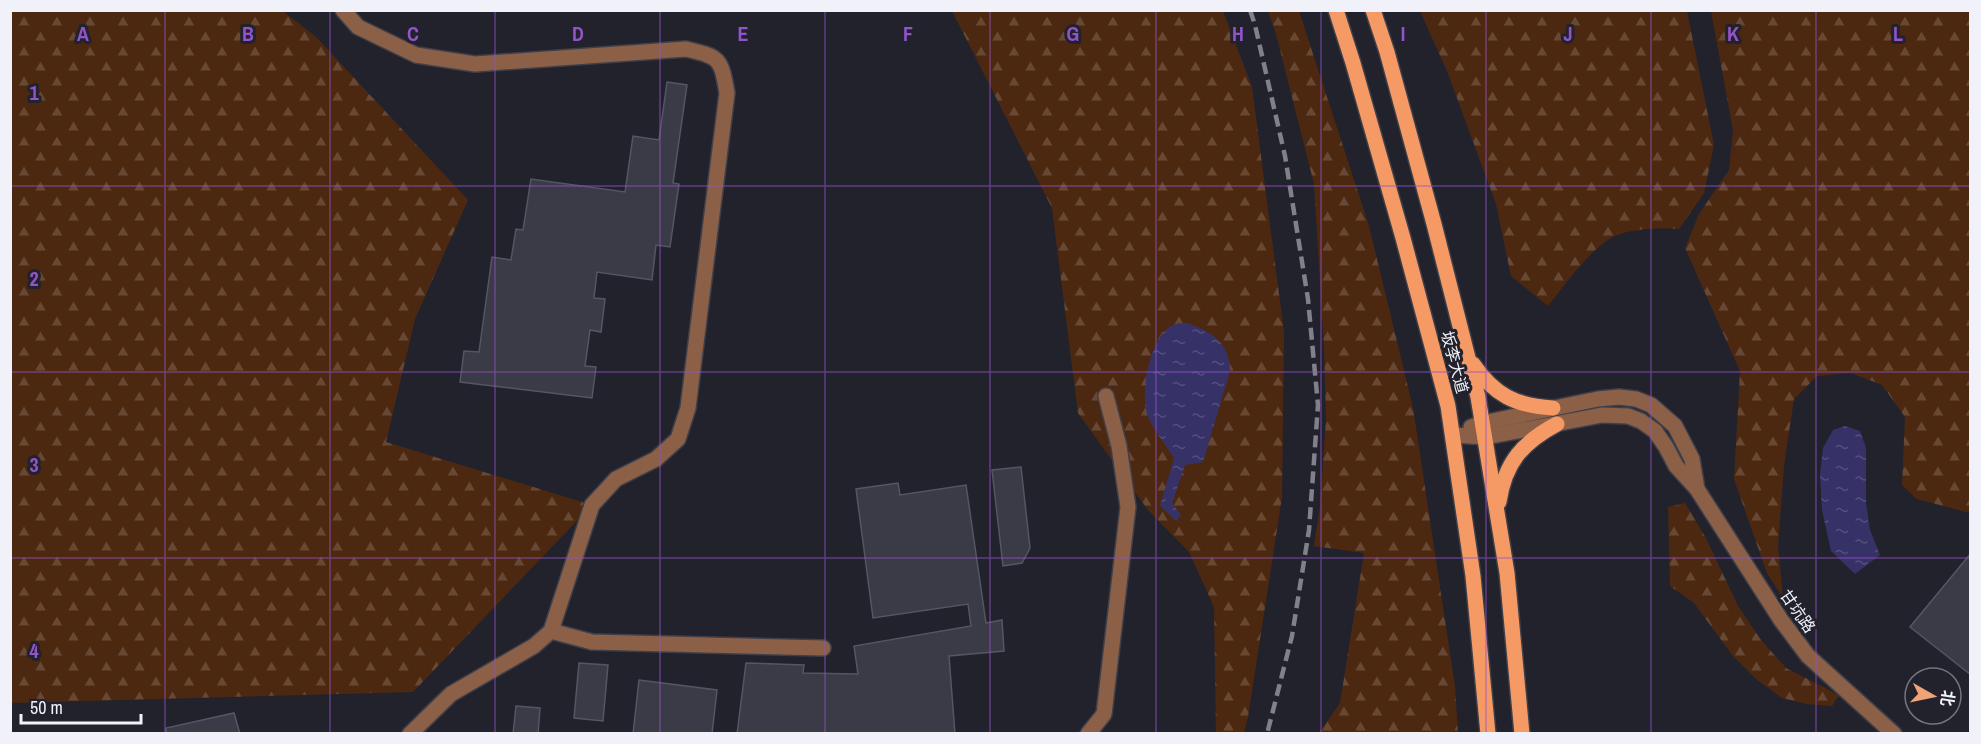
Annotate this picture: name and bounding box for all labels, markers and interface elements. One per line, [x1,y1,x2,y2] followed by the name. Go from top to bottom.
[77,20,89,47] text: A
[242,20,254,47] text: B
[407,20,419,47] text: C
[572,20,584,47] text: D
[738,20,749,47] text: E
[903,20,913,47] text: F
[1067,20,1079,47] text: G
[1232,20,1244,47] text: H
[1401,20,1405,47] text: I
[1563,20,1573,47] text: J
[1727,20,1739,47] text: K
[1893,20,1903,47] text: L
[29,79,39,106] text: 1
[29,265,39,292] text: 2
[1436,328,1474,396] street label: 坂李大道
[29,451,39,478] text: 3
[1775,585,1821,637] street label: 甘坑路
[29,637,39,664] text: 4
[1903,666,1963,726] north arrow
[21,687,141,725] scale bar
[1936,689,1960,708] text: 北
[30,695,63,720] text: 50 m

